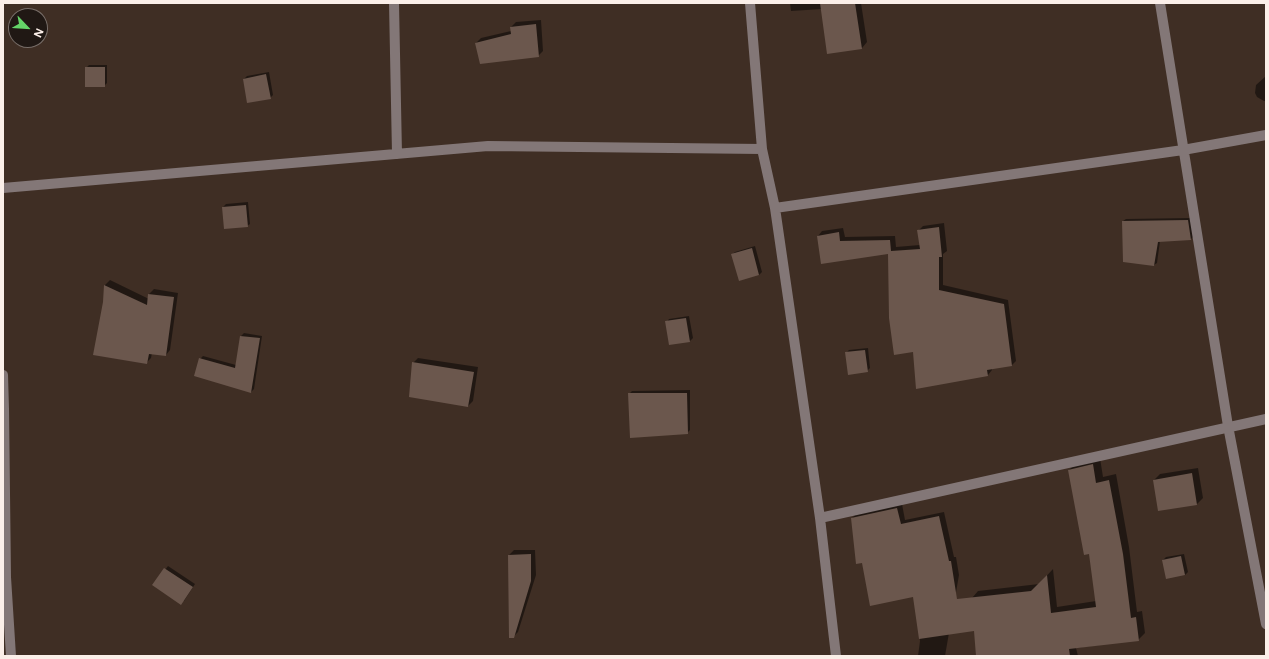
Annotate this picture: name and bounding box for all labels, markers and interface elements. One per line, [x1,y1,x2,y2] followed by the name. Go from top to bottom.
[8,8,48,48] north arrow
[31,26,46,39] text: N

